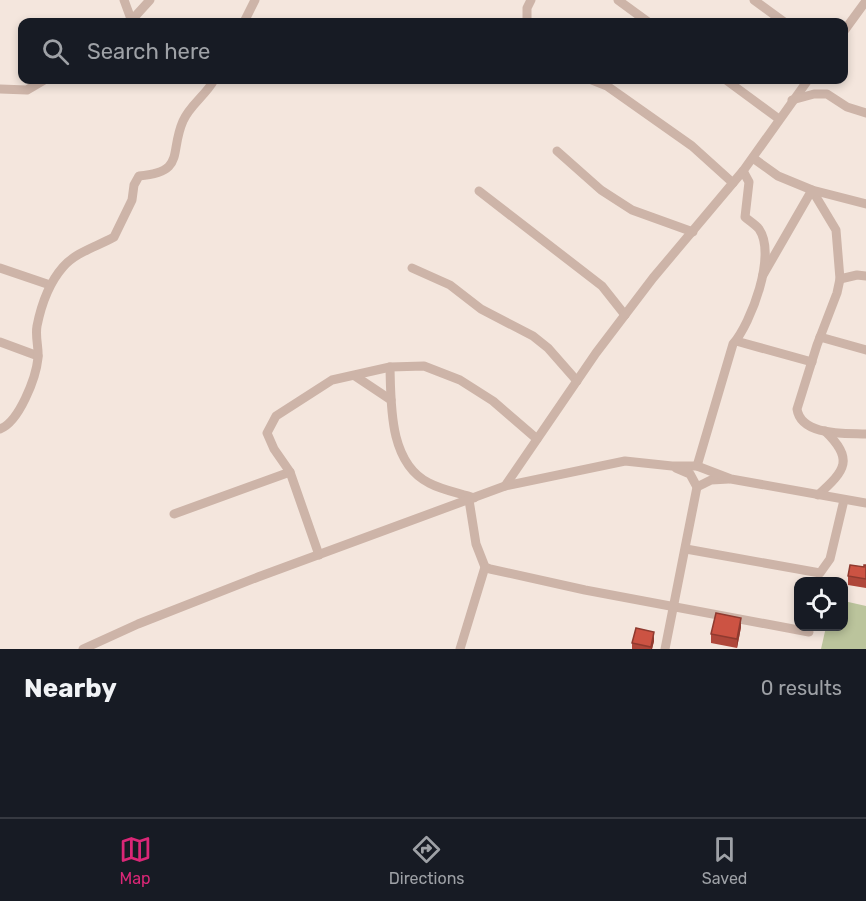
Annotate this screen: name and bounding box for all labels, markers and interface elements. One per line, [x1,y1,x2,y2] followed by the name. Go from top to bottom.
[18,18,848,84] search box
[39,35,72,68] icon: search
[87,38,210,65] text: Search here
[794,577,848,631] map controls
[794,577,848,631] button: locate
[24,673,117,704] text: Nearby
[761,676,842,700] text: 0 results
[119,833,152,888] tab: Map
[389,833,465,888] tab: Directions
[702,833,747,888] tab: Saved

